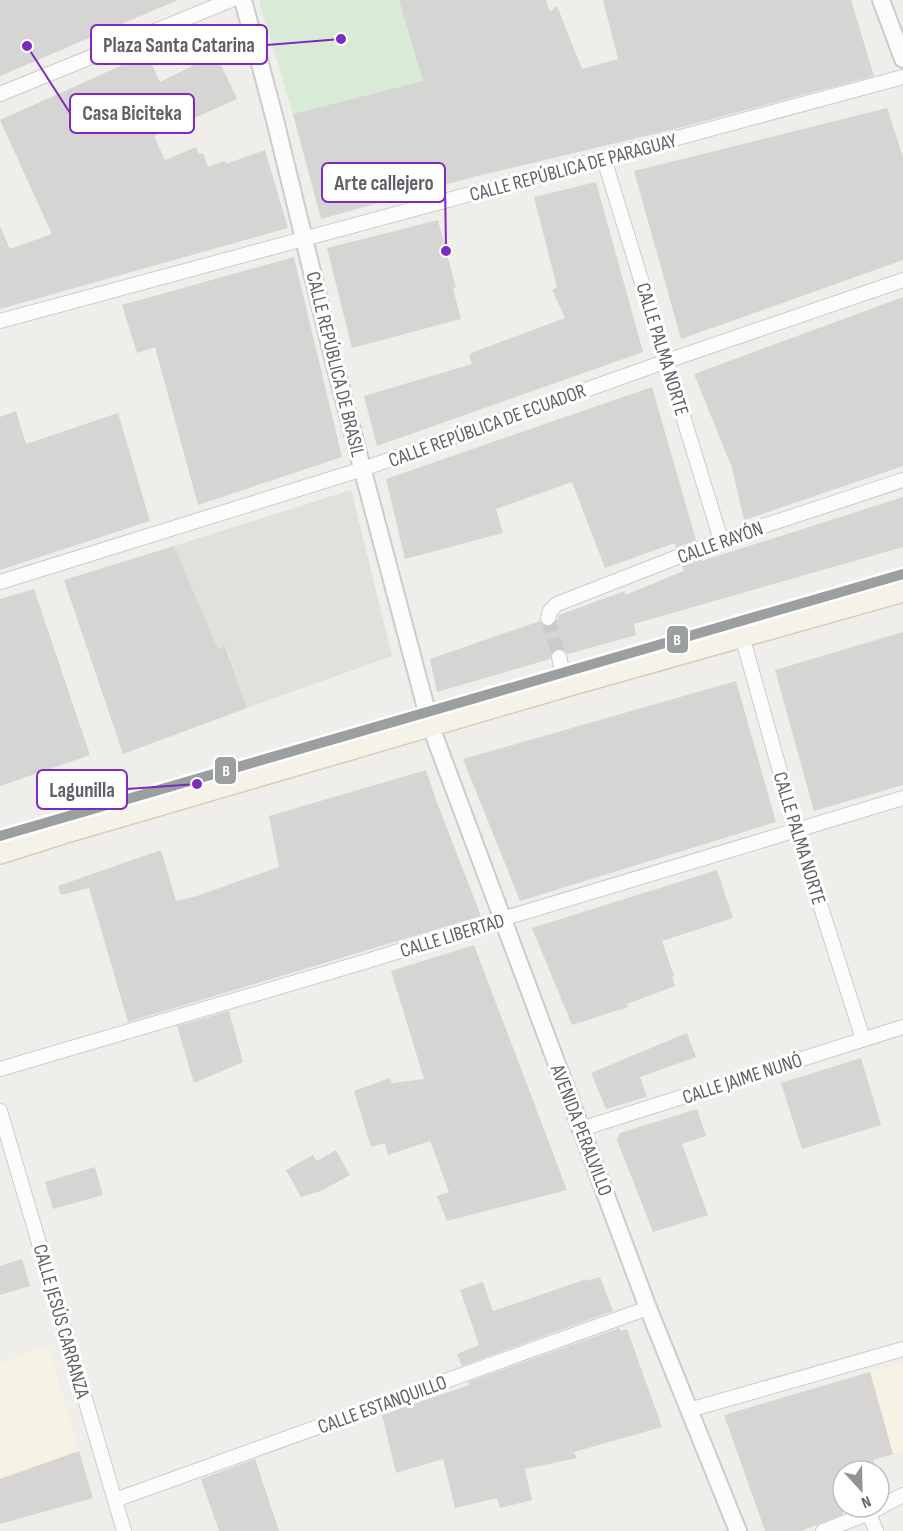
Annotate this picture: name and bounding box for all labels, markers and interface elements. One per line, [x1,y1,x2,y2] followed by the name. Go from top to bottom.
[91,25,267,64] callout: Plaza Santa Catarina
[103,33,255,58] text: Plaza Santa Catarina
[70,94,194,133] callout: Casa Biciteka
[82,101,182,126] text: Casa Biciteka
[467,129,680,207] street label: CALLE REPÚBLICA DE PARAGUAY
[322,163,445,202] callout: Arte callejero
[333,171,434,196] text: Arte callejero
[300,269,370,460] street label: CALLE REPÚBLICA DE BRASIL
[630,280,694,419] street label: CALLE PALMA NORTE
[385,379,589,473] street label: CALLE REPÚBLICA DE ECUADOR
[674,516,766,569] street label: CALLE RAYÓN
[666,625,689,654] line badge: B
[673,631,681,650] text: B
[214,756,237,785] line badge: B
[222,762,230,781] text: B
[767,769,831,908] street label: CALLE PALMA NORTE
[37,770,127,809] callout: Lagunilla
[49,778,115,803] text: Lagunilla
[397,909,507,963] street label: CALLE LIBERTAD
[679,1048,805,1110] street label: CALLE JAIME NUNÓ
[545,1060,617,1199] street label: AVENIDA PERALVILLO
[28,1241,95,1402] street label: CALLE JESÚS CARRANZA
[315,1371,450,1439] street label: CALLE ESTANQUILLO
[831,1459,891,1519] north arrow
[859,1491,874,1512] text: N

